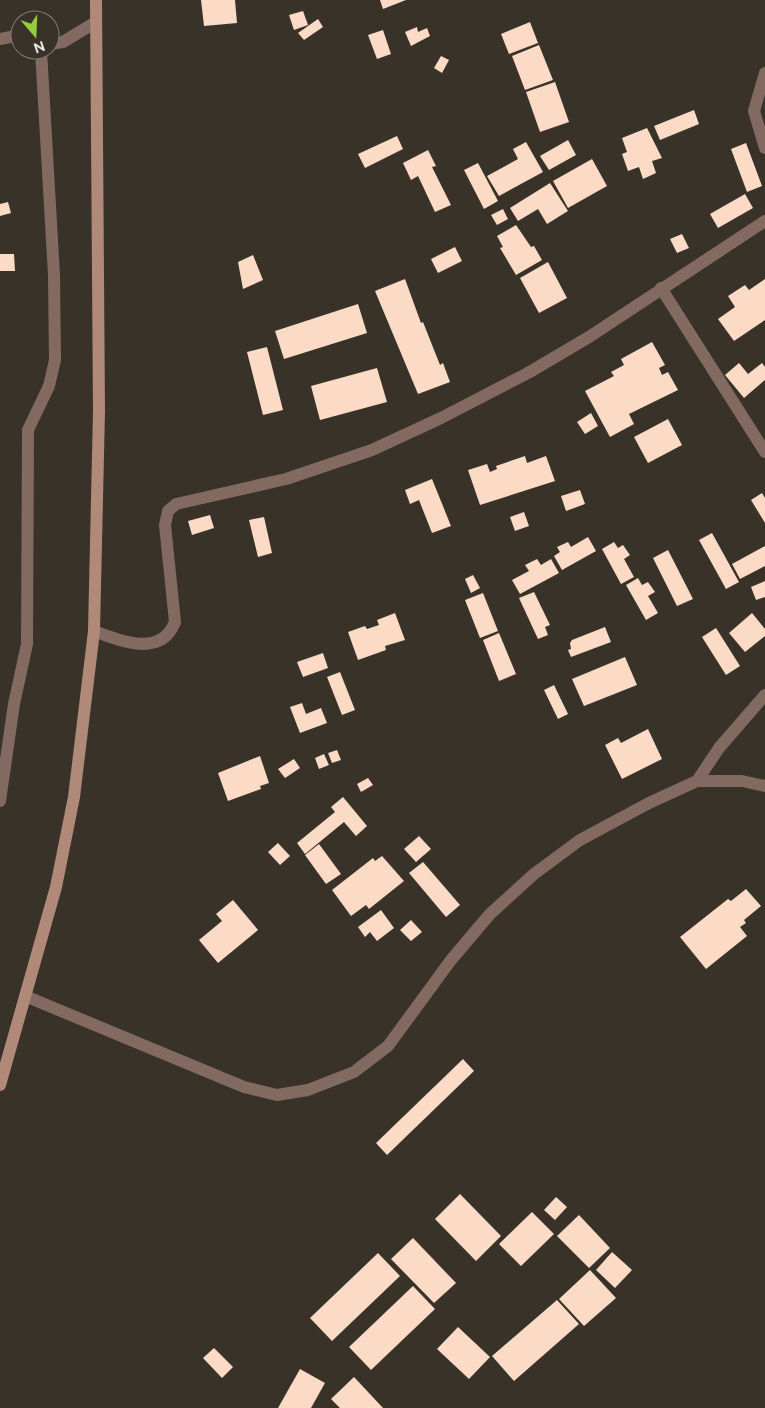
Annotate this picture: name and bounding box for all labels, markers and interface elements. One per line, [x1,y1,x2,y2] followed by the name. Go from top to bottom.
[10,10,60,60] north arrow
[32,38,47,57] text: N

